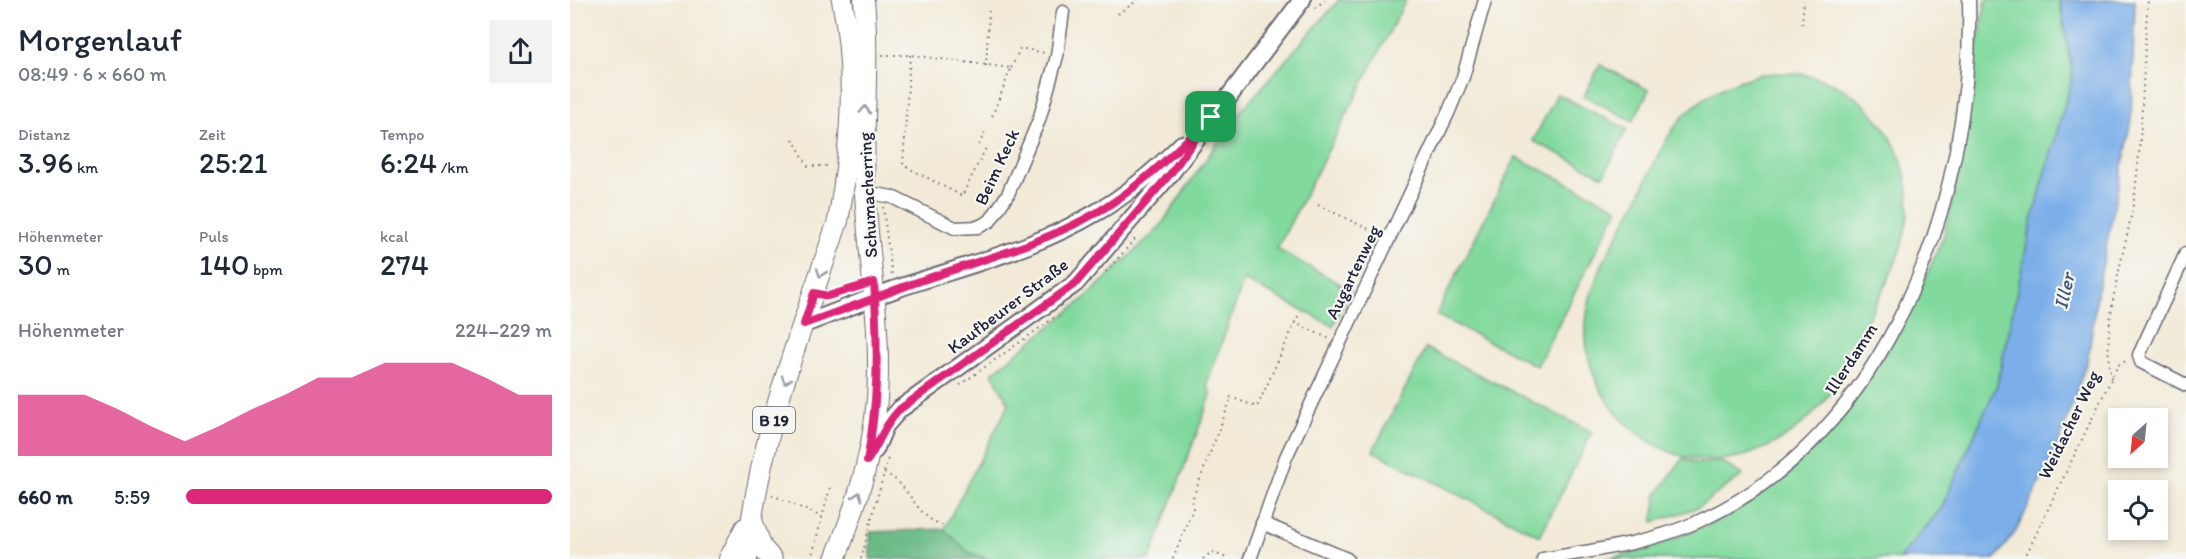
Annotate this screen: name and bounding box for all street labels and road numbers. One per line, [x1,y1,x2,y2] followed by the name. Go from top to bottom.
[970,125,1024,209] street label: Beim Keck
[854,131,882,258] street label: Schumacherring
[1321,221,1386,323] street label: Augartenweg
[943,253,1073,359] street label: Kaufbeurer Straße
[1820,319,1882,399] street label: Illerdamm
[2033,366,2105,483] street label: Weidacher Weg
[753,407,795,433] road number: B 19

